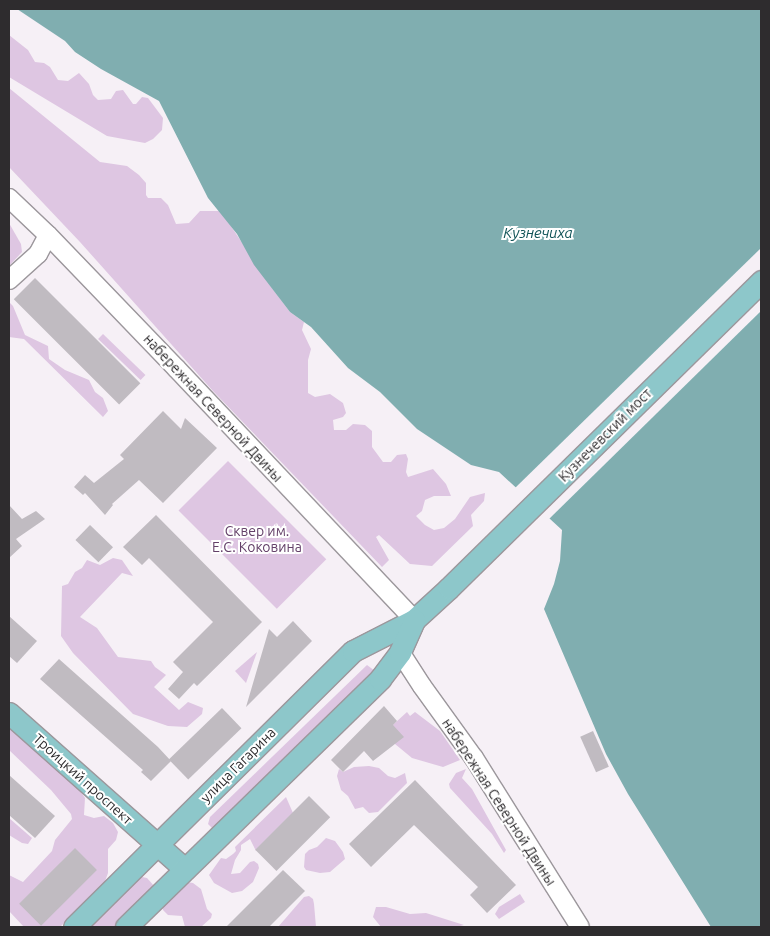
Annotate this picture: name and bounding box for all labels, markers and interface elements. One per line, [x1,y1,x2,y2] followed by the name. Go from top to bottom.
[503,224,573,242] water label: Кузнечиха
[140,331,286,485] street label: набережная Северной Двины
[555,385,655,485] street label: Кузнечевский мост
[212,523,302,556] park label: Сквер им. Е.С. Коковина
[439,715,559,889] street label: набережная Северной Двины
[197,724,279,806] street label: улица Гагарина
[30,730,136,828] street label: Троицкий проспект

